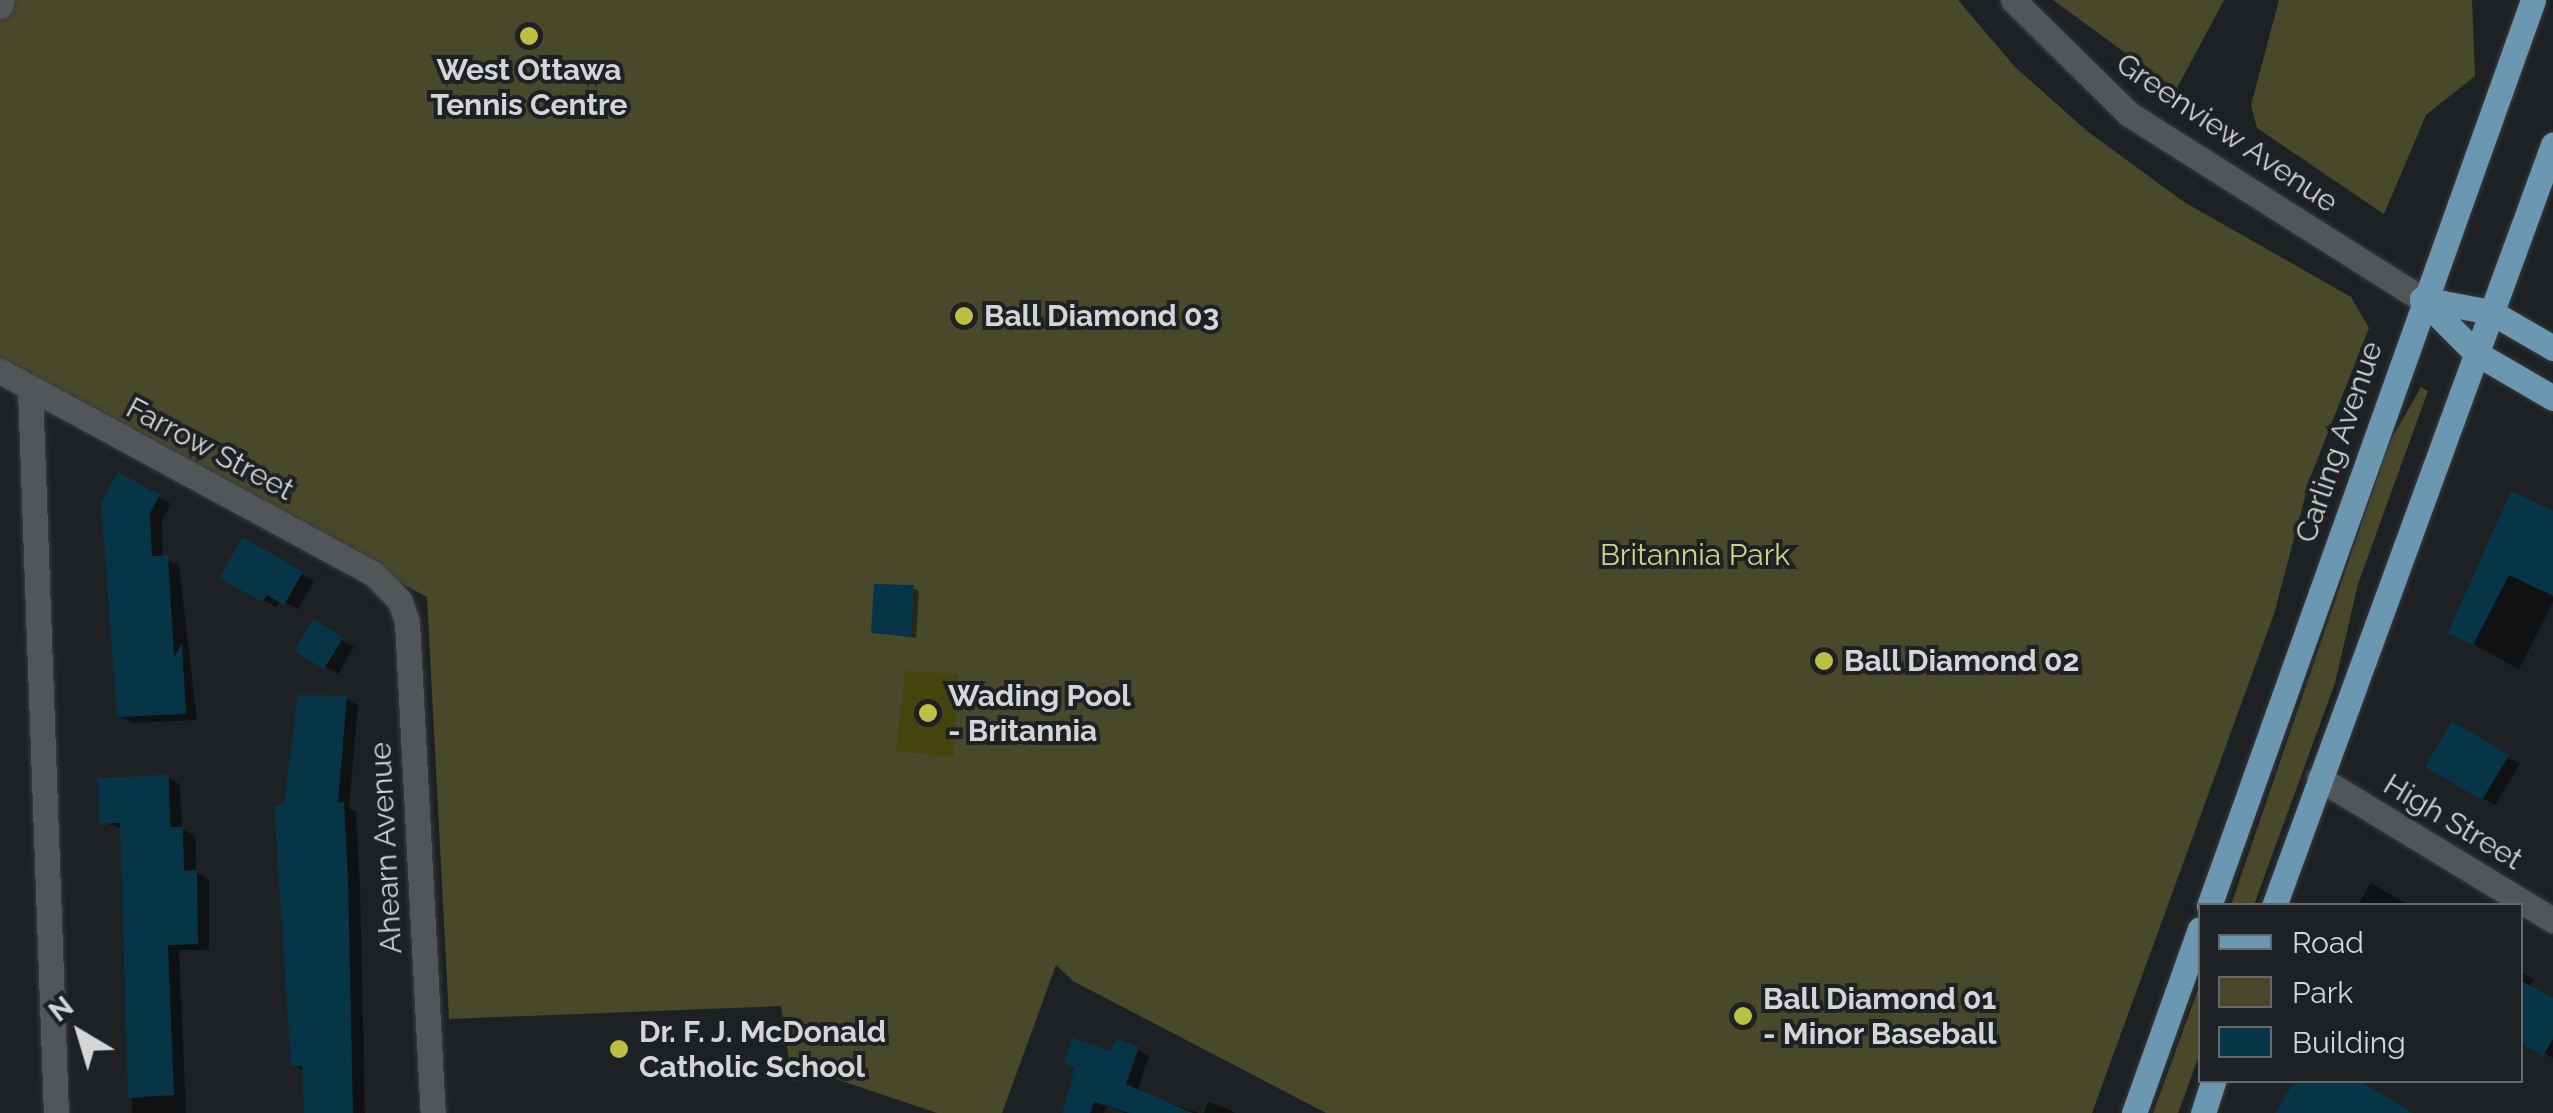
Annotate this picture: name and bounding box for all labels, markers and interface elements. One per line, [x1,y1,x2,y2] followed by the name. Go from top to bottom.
[518,25,540,47] marker: West Ottawa Tennis Centre
[2109,45,2345,221] street label: Greenview Avenue
[431,52,627,122] place label: West Ottawa Tennis Centre
[984,298,1220,334] place label: Ball Diamond 03
[953,305,975,327] marker: Ball Diamond 03
[2288,336,2390,548] street label: Carling Avenue
[120,390,300,508] street label: Farrow Street
[1600,537,1790,573] park label: Britannia Park
[1844,643,2080,679] place label: Ball Diamond 02
[1813,650,1835,672] marker: Ball Diamond 02
[948,678,1131,748] place label: Wading Pool - Britannia
[917,702,939,724] marker: Wading Pool - Britannia
[362,741,410,955] street label: Ahearn Avenue
[2377,767,2529,877] street label: High Street
[2198,903,2523,1083] legend
[2292,925,2364,960] text: Road
[2292,975,2353,1010] text: Park
[1763,981,1997,1052] place label: Ball Diamond 01 - Minor Baseball
[30,983,130,1083] north arrow
[43,989,80,1029] text: N
[1732,1005,1754,1027] marker: Ball Diamond 01 - Minor Baseball
[639,1014,887,1084] place label: Dr. F. J. McDonald Catholic School
[2292,1025,2406,1060] text: Building
[608,1038,630,1060] marker: Dr. F. J. McDonald Catholic School

